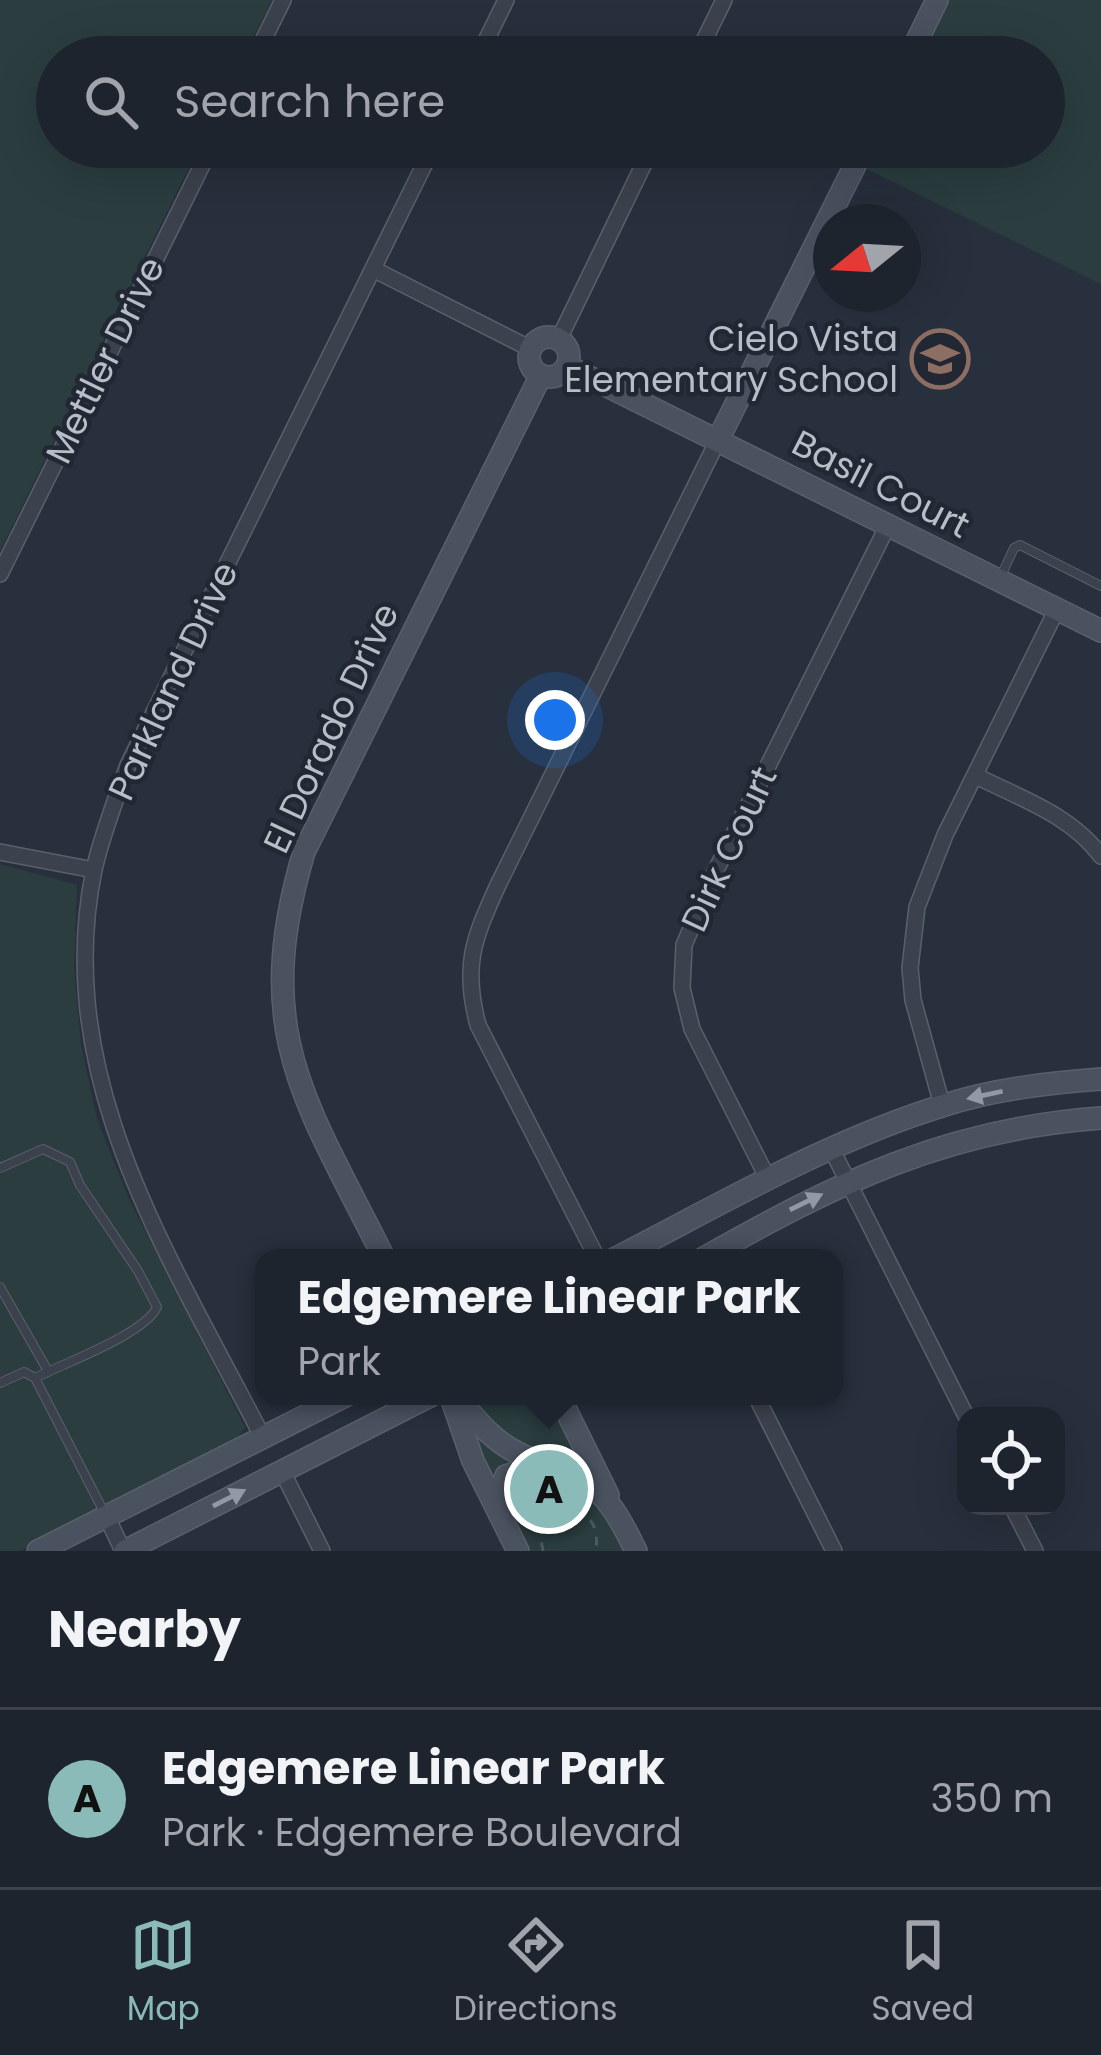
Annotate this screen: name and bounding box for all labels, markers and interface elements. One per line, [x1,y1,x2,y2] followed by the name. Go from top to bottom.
[36,36,1065,168] search box
[78,69,144,135] icon: search
[174,70,445,133] text: Search here
[813,204,921,312] north arrow
[33,248,177,472] street label: Mettler Drive
[564,313,898,405] place label: Cielo Vista Elementary School
[909,328,971,390] school or university icon: Cielo Vista Elementary School
[783,417,979,551] street label: Basil Court
[95,553,251,809] street label: Parkland Drive
[251,595,411,861] street label: El Dorado Drive
[525,690,585,750] your location
[669,758,789,940] street label: Dirk Court
[966,1086,1004,1105] one-way arrow
[789,1192,824,1212] one-way arrow
[255,1249,843,1405] popup
[298,1266,800,1329] text: Edgemere Linear Park
[298,1334,381,1389] text: Park
[957,1407,1065,1515] map controls
[957,1407,1065,1515] button: locate
[510,1444,588,1534] pin: A
[212,1488,246,1508] one-way arrow
[48,1593,241,1665] text: Nearby
[162,1737,665,1800] text: Edgemere Linear Park
[73,1771,101,1826] text: A
[930,1771,1053,1826] text: 350 m
[162,1805,682,1860] text: Park · Edgemere Boulevard
[127,1912,200,2034] tab: Map
[454,1912,617,2034] tab: Directions
[871,1912,974,2034] tab: Saved

